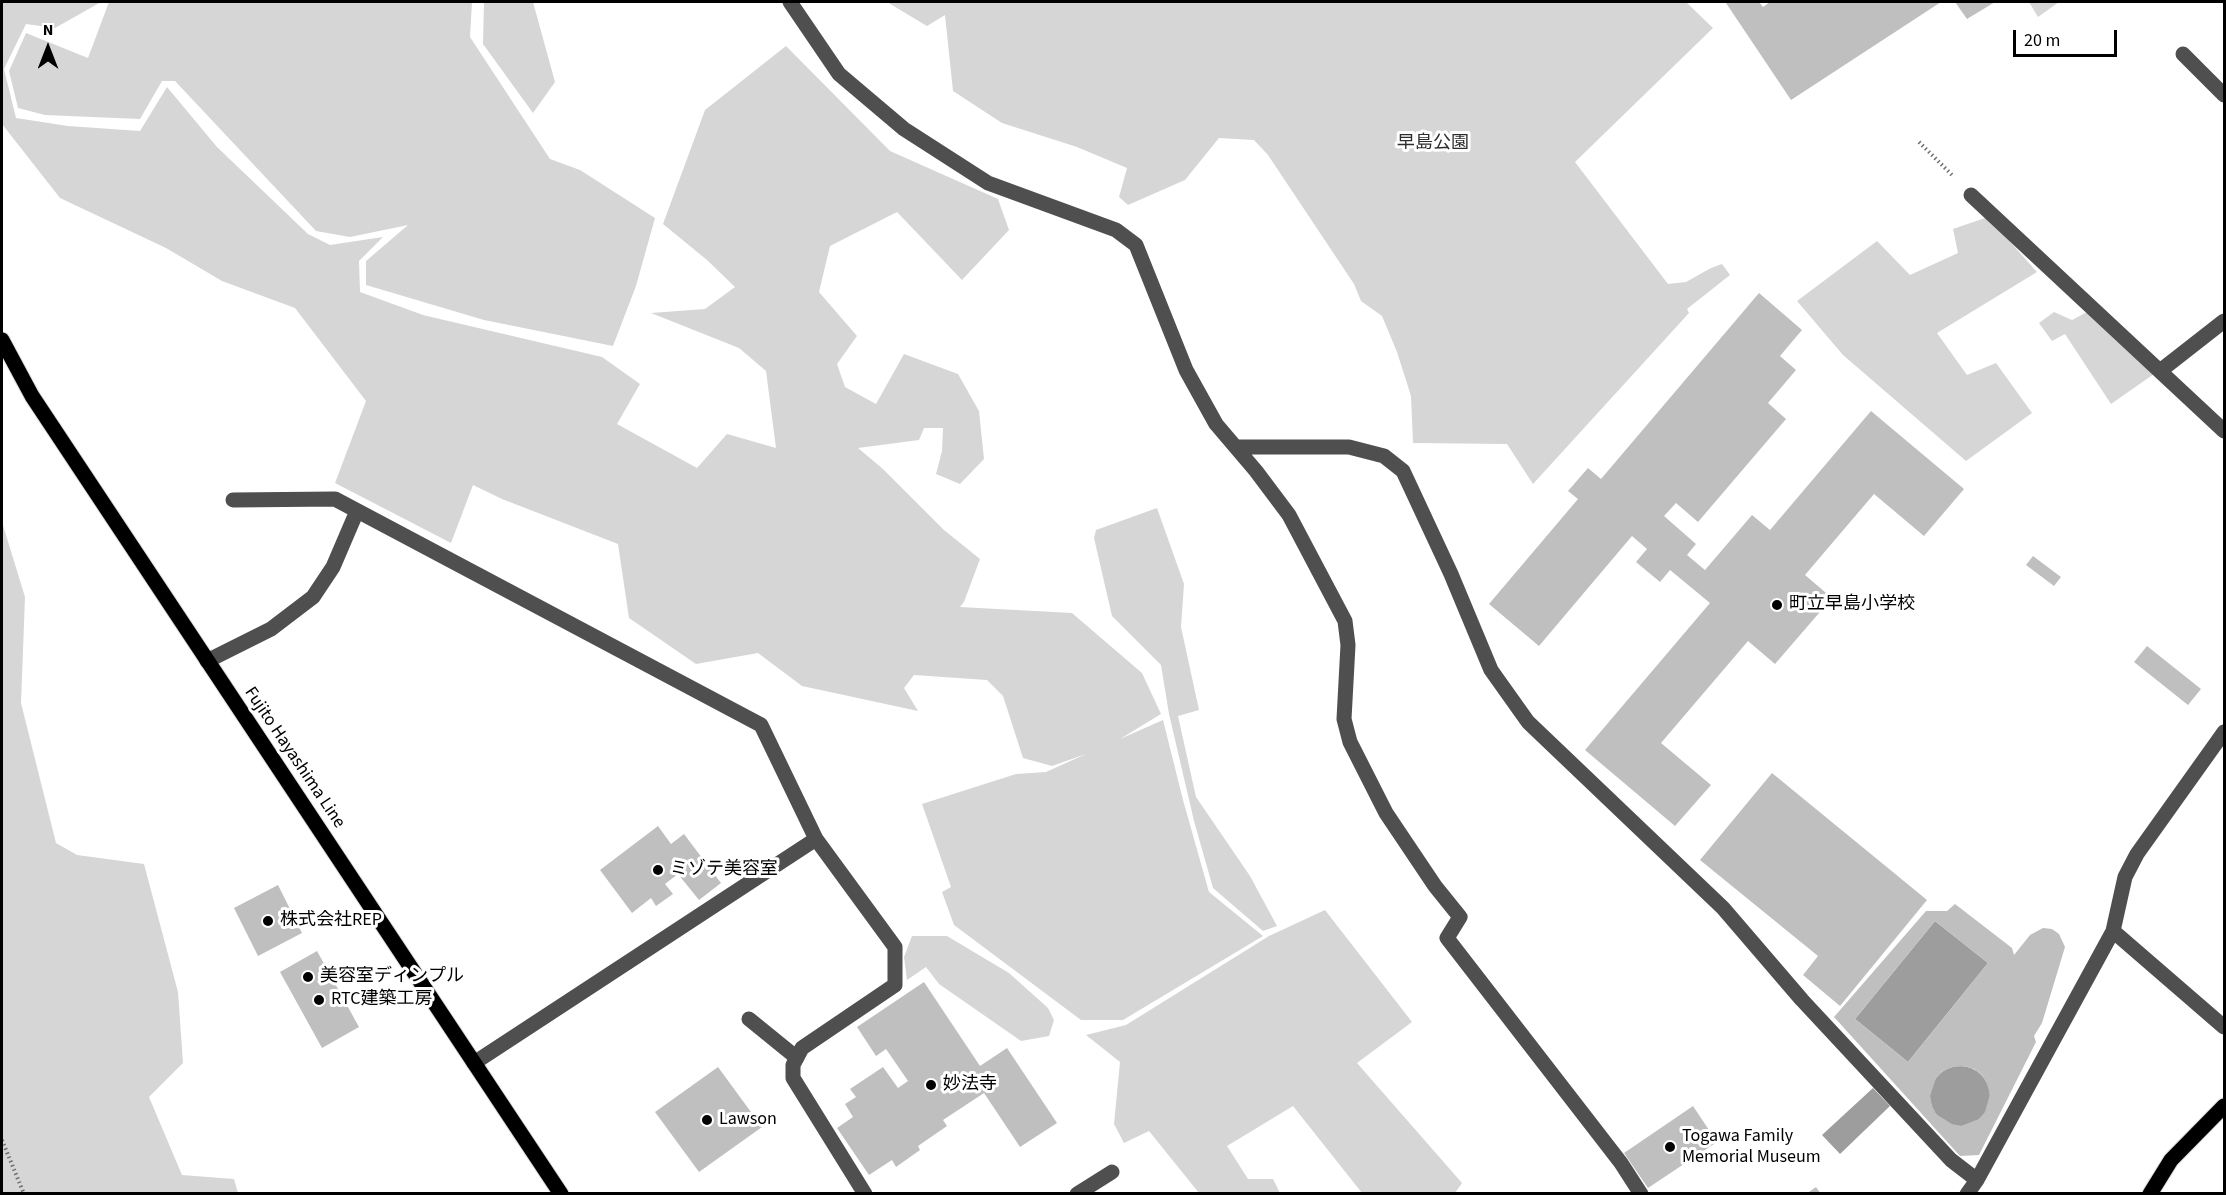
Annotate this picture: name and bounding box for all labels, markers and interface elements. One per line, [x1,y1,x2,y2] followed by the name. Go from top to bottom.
[18,18,78,78] north arrow
[2016,18,2120,56] scale bar
[43,19,53,41] text: N
[2024,28,2060,53] text: 20 m
[1397,133,1469,155] park label: 早島公園
[1789,594,1915,616] place label: 町立早島小学校
[1770,598,1784,612] marker: 町立早島小学校
[239,683,349,833] street label: Fujito Hayashima Line
[670,859,778,881] place label: ミゾテ美容室
[651,863,665,877] marker: ミゾテ美容室
[280,910,382,932] place label: 株式会社REP
[261,914,275,928] marker: 株式会社REP
[320,966,464,988] place label: 美容室ディンプル
[301,970,315,984] marker: 美容室ディンプル
[331,989,432,1011] place label: RTC建築工房
[312,993,326,1007] marker: RTC建築工房
[943,1074,997,1096] place label: 妙法寺
[924,1078,938,1092] marker: 妙法寺
[719,1109,777,1131] place label: Lawson
[700,1113,714,1127] marker: Lawson
[1682,1126,1821,1168] place label: Togawa Family Memorial Museum
[1663,1140,1677,1154] marker: Togawa Family Memorial Museum

